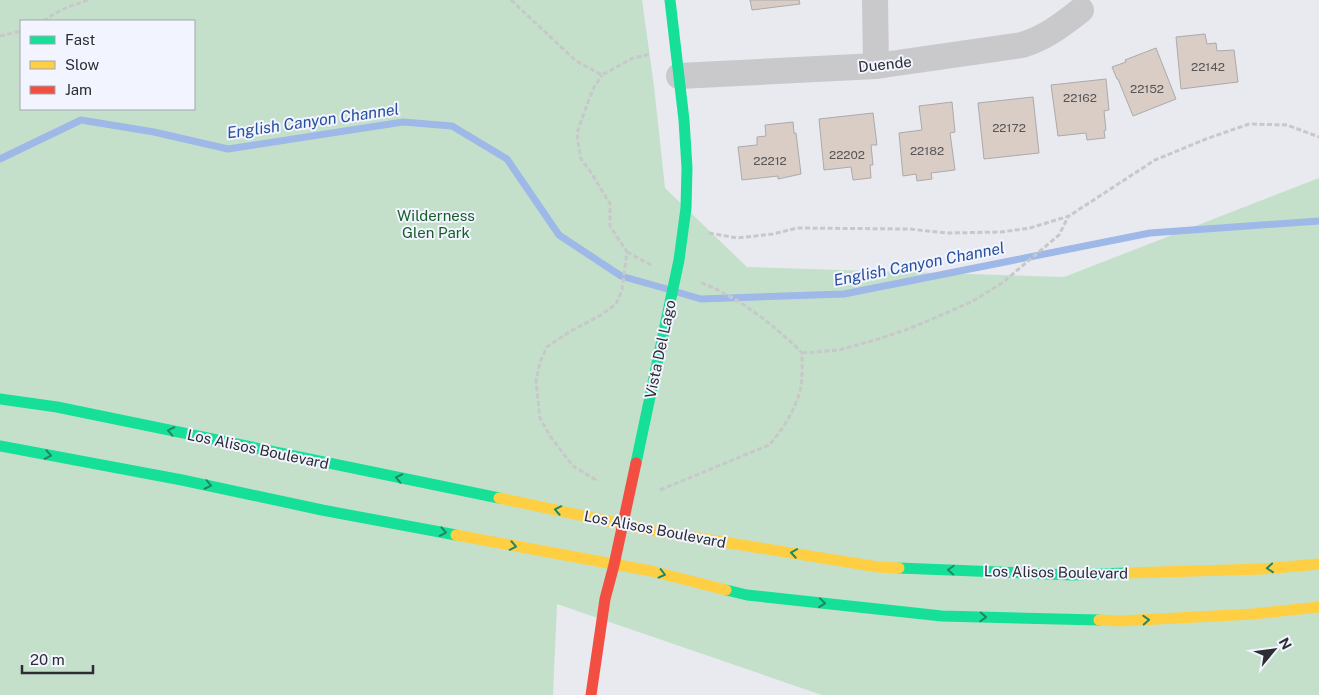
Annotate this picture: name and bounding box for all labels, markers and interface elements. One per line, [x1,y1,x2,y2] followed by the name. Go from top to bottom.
[20,20,195,110] legend
[65,31,95,48] text: Fast
[857,53,913,75] street label: Duende
[65,56,100,73] text: Slow
[1191,60,1225,74] house number: 22142
[65,81,92,98] text: Jam
[1130,82,1164,96] house number: 22152
[1063,91,1097,105] house number: 22162
[226,99,400,143] water label: English Canyon Channel
[992,121,1026,135] house number: 22172
[910,144,944,158] house number: 22182
[829,148,865,162] house number: 22202
[753,154,787,168] house number: 22212
[397,207,475,241] park label: Wilderness Glen Park
[832,238,1006,290] water label: English Canyon Channel
[641,298,679,400] street label: Vista Del Lago
[167,426,175,437] one-way arrow
[186,426,330,472] street label: Los Alisos Boulevard
[43,449,52,460] one-way arrow
[394,473,403,484] one-way arrow
[203,479,212,490] one-way arrow
[554,505,562,516] one-way arrow
[583,507,727,551] street label: Los Alisos Boulevard
[438,527,447,537] one-way arrow
[508,540,517,550] one-way arrow
[789,549,798,559] one-way arrow
[984,562,1128,582] street label: Los Alisos Boulevard
[1266,562,1274,573] one-way arrow
[946,565,954,575] one-way arrow
[658,568,667,579] one-way arrow
[818,597,826,608] one-way arrow
[980,612,988,622] one-way arrow
[1142,614,1150,625] one-way arrow
[1249,625,1299,675] north arrow
[1276,635,1295,652] text: N
[22,642,94,674] scale bar
[30,651,65,668] text: 20 m

